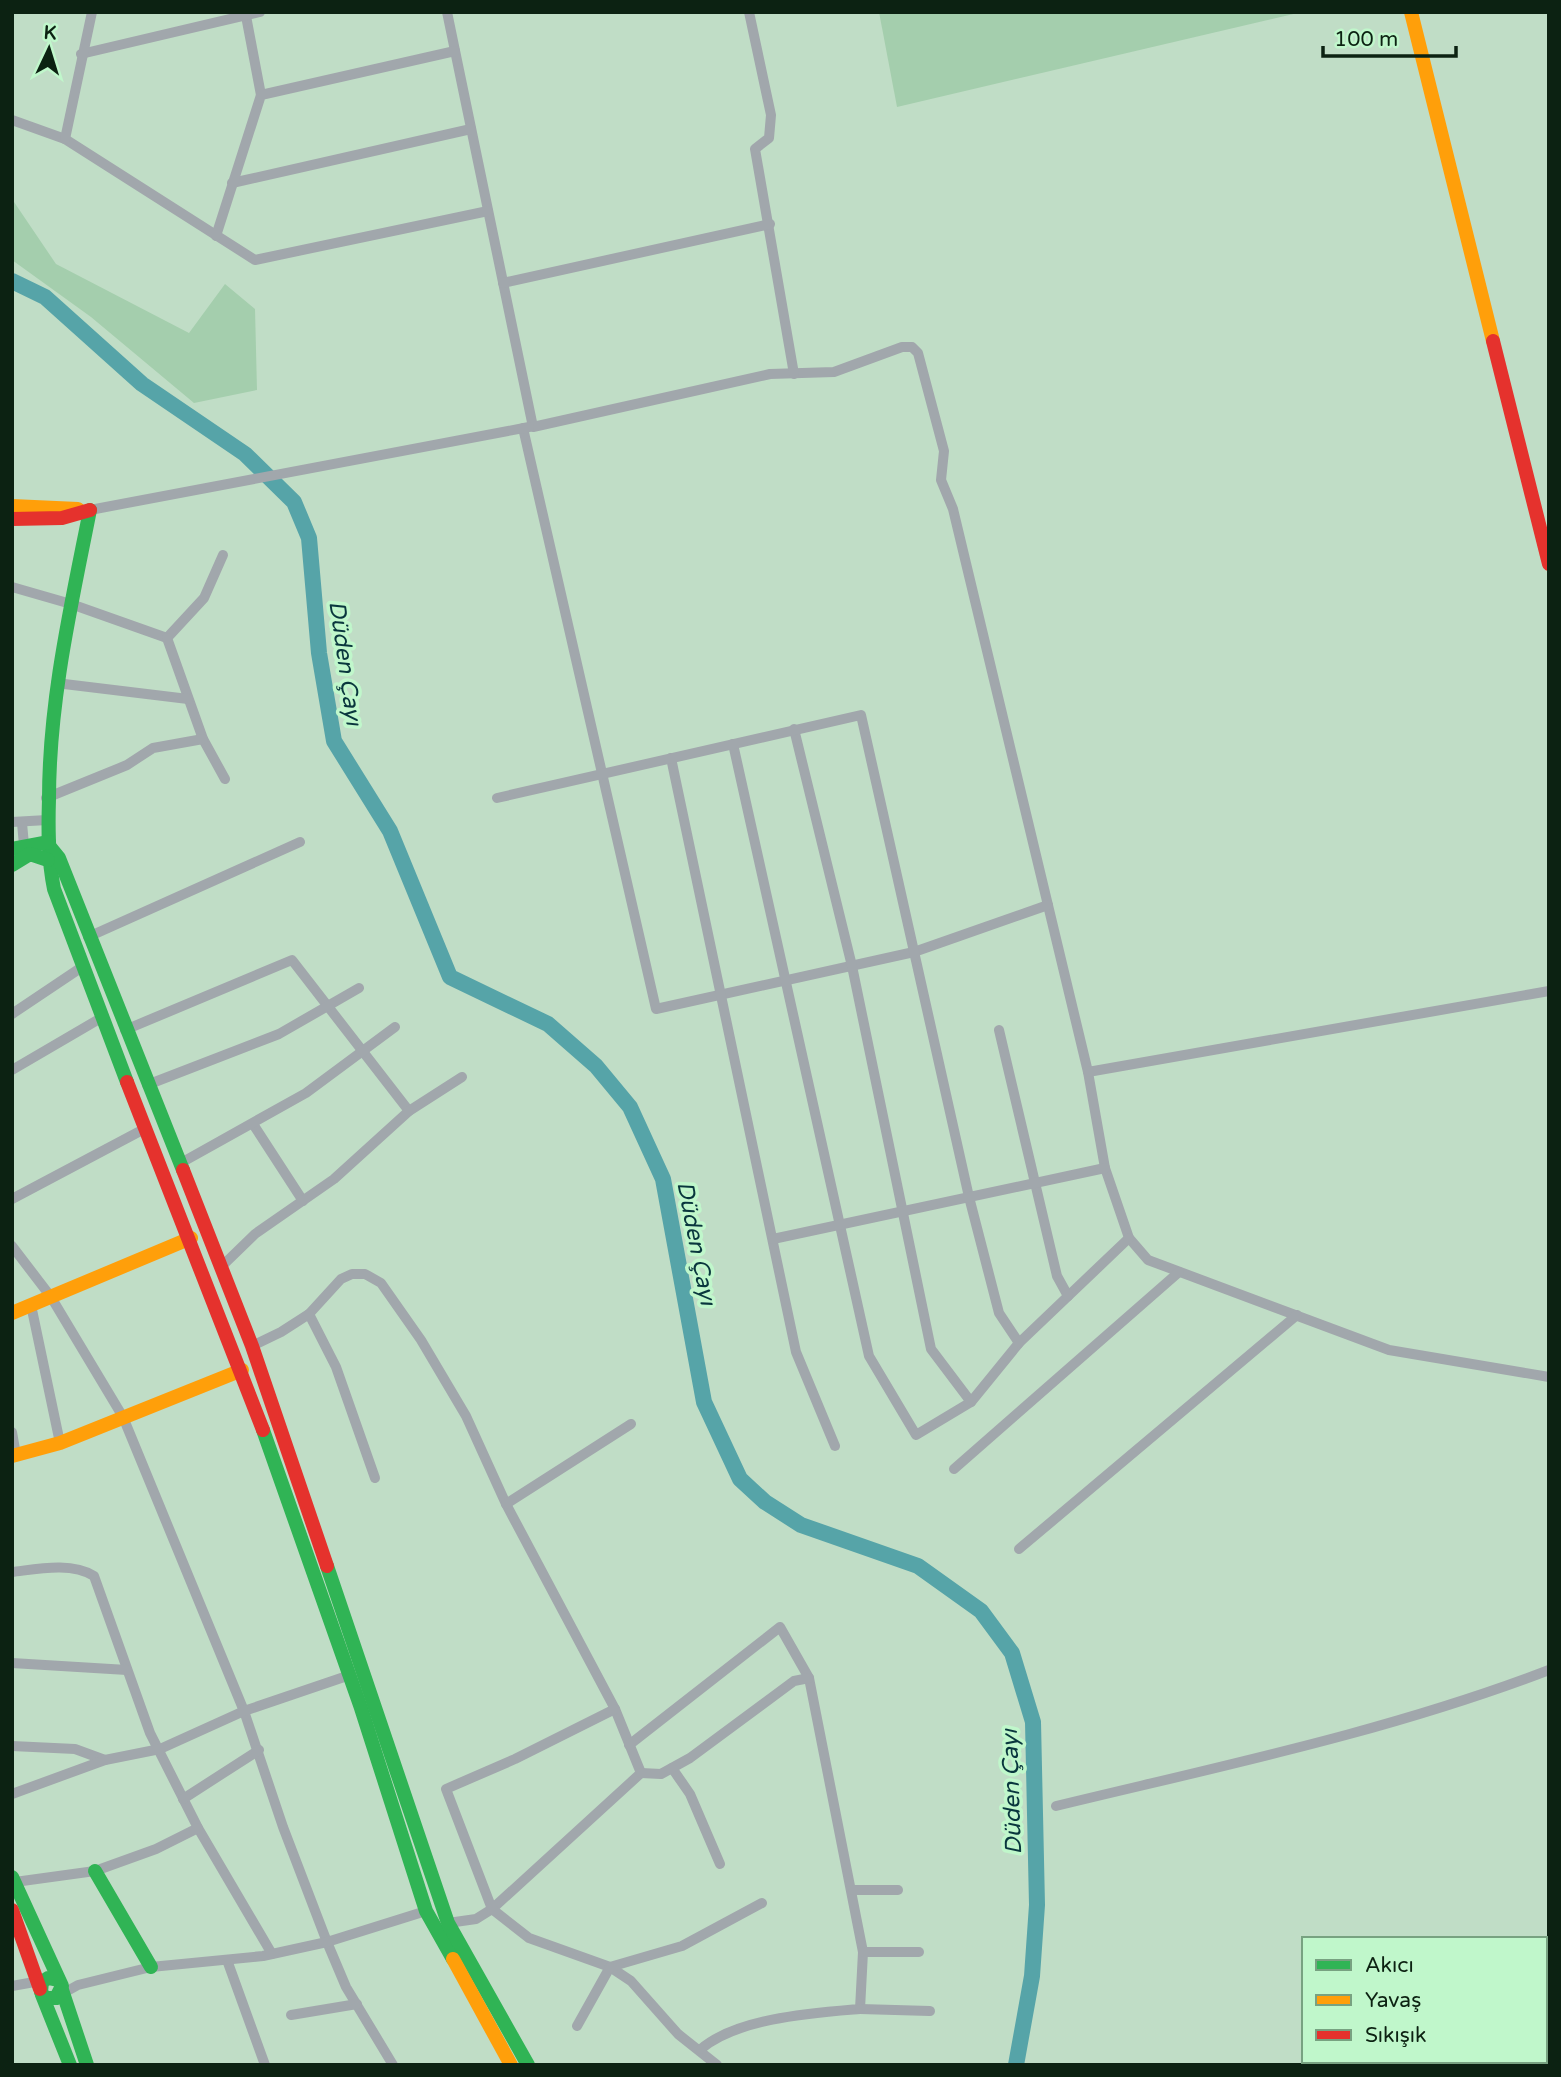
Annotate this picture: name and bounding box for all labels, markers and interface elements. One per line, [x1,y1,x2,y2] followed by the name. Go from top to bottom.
[14,14,84,84] north arrow
[1323,14,1456,58] scale bar
[43,22,58,44] text: K
[1334,27,1398,52] text: 100 m
[322,599,368,728] water label: Düden Çayı
[670,1179,722,1309] water label: Düden Çayı
[996,1728,1028,1855] water label: Düden Çayı
[1302,1937,1547,2063] legend
[1365,1953,1414,1978] text: Akıcı
[1365,1988,1421,2013] text: Yavaş
[1365,2023,1426,2048] text: Sıkışık

